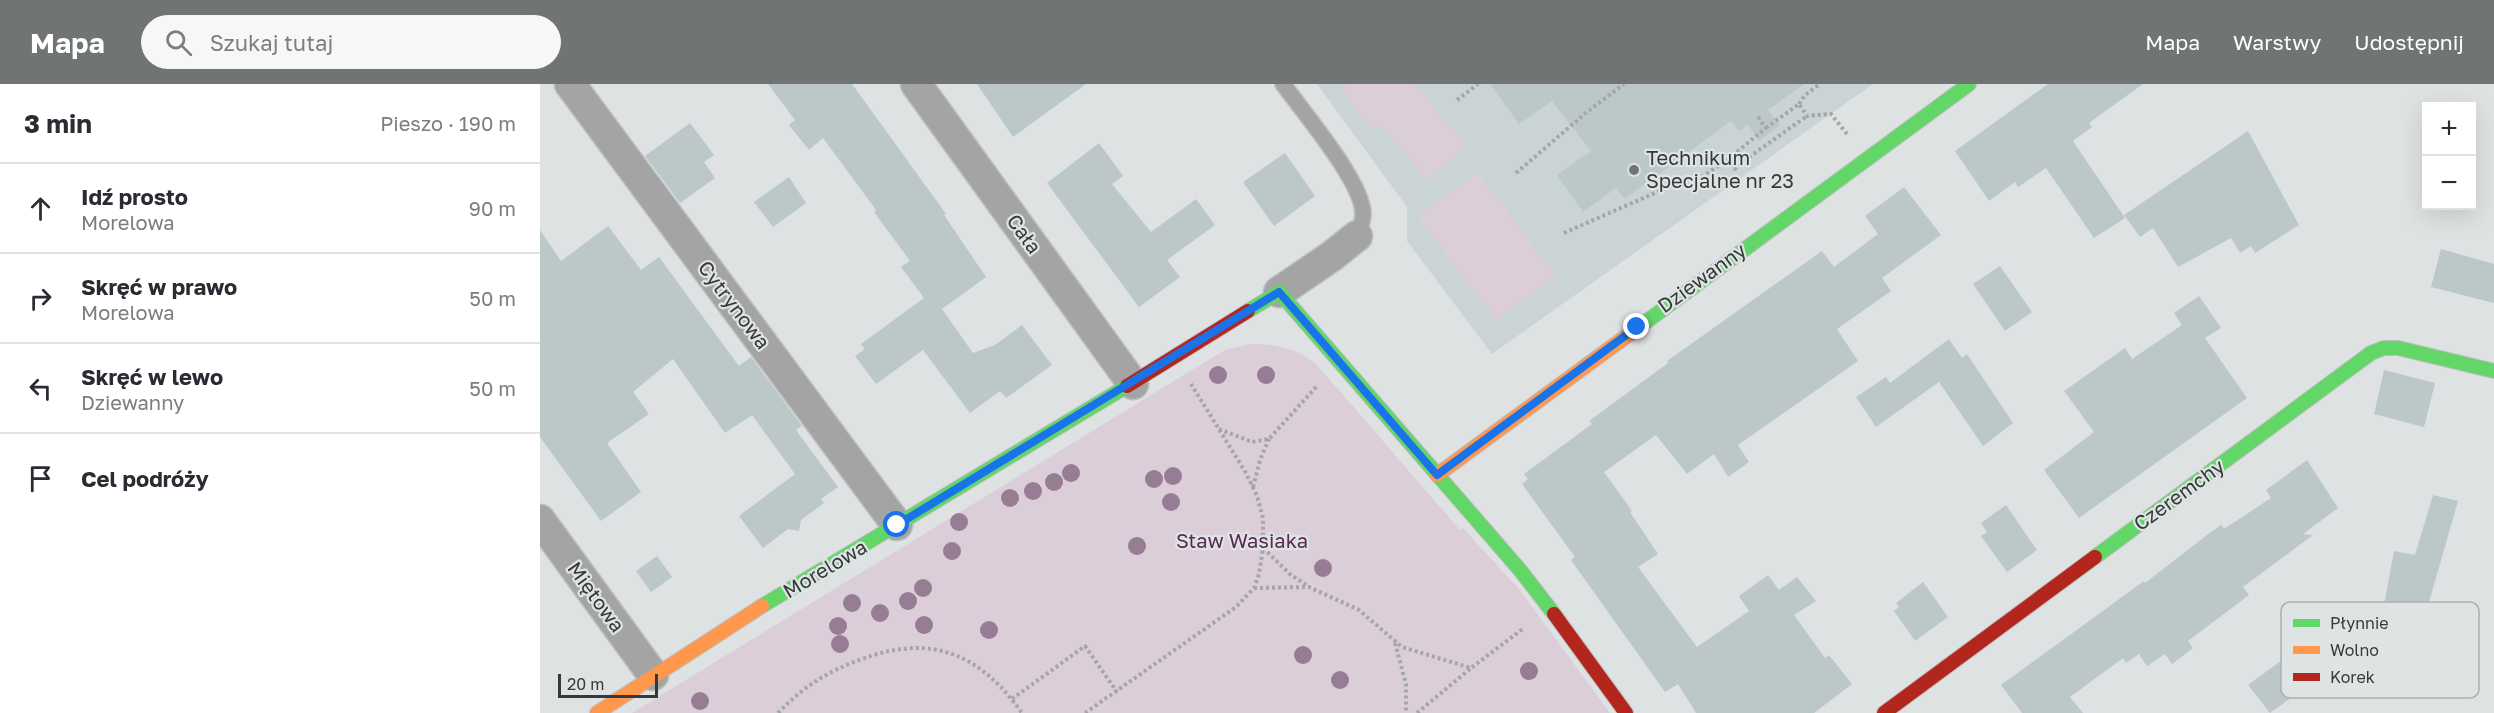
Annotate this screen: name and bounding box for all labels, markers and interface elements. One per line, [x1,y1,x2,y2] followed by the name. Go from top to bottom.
[141,15,561,69] search box
[30,26,105,59] text: Mapa
[162,26,195,59] icon: search
[210,29,333,56] text: Szukaj tutaj
[2145,29,2200,55] text: Mapa
[2233,29,2321,55] text: Warstwy
[2354,29,2464,55] text: Udostępnij
[2422,102,2476,210] map controls
[2422,102,2476,156] button: +
[24,108,92,139] text: 3 min
[380,111,516,135] text: Pieszo · 190 m
[1646,145,1794,192] place label: Technikum Specjalne nr 23
[2422,156,2476,210] button: −
[1627,163,1641,177] marker: Technikum Specjalne nr 23
[81,183,188,210] text: Idź prosto
[24,192,57,225] icon: ahead
[469,196,516,220] text: 90 m
[1002,209,1047,258] street label: Cała
[81,210,175,234] text: Morelowa
[1653,237,1750,317] street label: Dziewanny
[694,256,776,353] street label: Cytrynowa
[81,273,237,300] text: Skręć w prawo
[24,282,57,315] icon: right
[469,286,516,310] text: 50 m
[81,300,175,324] text: Morelowa
[1623,313,1649,339] route end
[81,363,223,390] text: Skręć w lewo
[24,372,57,405] icon: left
[469,376,516,400] text: 50 m
[81,390,184,414] text: Dziewanny
[2128,453,2228,535] street label: Czeremchy
[24,462,57,495] icon: arrive
[81,465,209,492] text: Cel podróży
[883,511,909,537] route start
[1176,528,1308,552] park label: Staw Wasiaka
[778,534,871,603] street label: Morelowa
[563,557,630,636] street label: Miętowa
[2281,602,2479,698] legend
[2330,613,2388,633] text: Płynnie
[2330,640,2379,660] text: Wolno
[2330,667,2375,687] text: Korek
[558,671,658,698] scale bar
[567,674,604,694] text: 20 m

